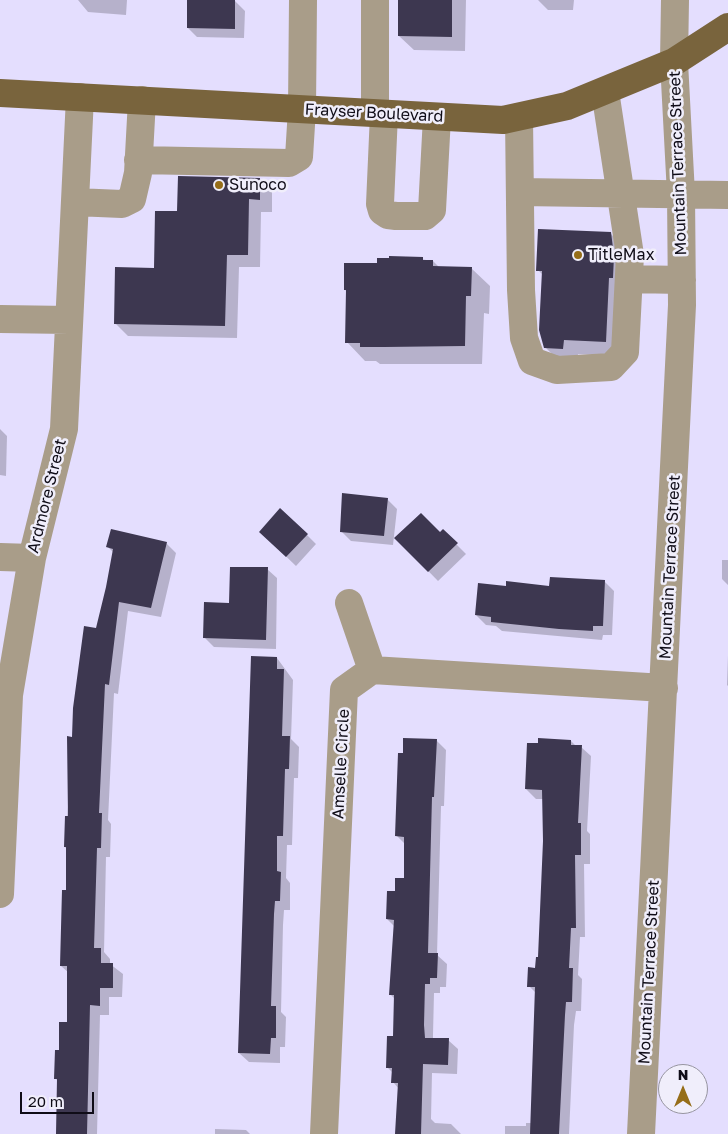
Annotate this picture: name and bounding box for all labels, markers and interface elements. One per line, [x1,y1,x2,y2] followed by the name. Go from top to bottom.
[665,70,691,256] street label: Mountain Terrace Street
[304,100,444,126] street label: Frayser Boulevard
[229,175,287,195] place label: Sunoco
[213,179,225,191] marker: Sunoco
[588,245,654,265] place label: TitleMax
[572,249,584,261] marker: TitleMax
[24,437,70,555] street label: Ardmore Street
[656,474,684,660] street label: Mountain Terrace Street
[329,708,353,820] street label: Amselle Circle
[635,879,663,1065] street label: Mountain Terrace Street
[658,1064,708,1114] north arrow
[678,1066,688,1083] text: N
[22,1082,96,1114] scale bar
[28,1092,63,1110] text: 20 m

